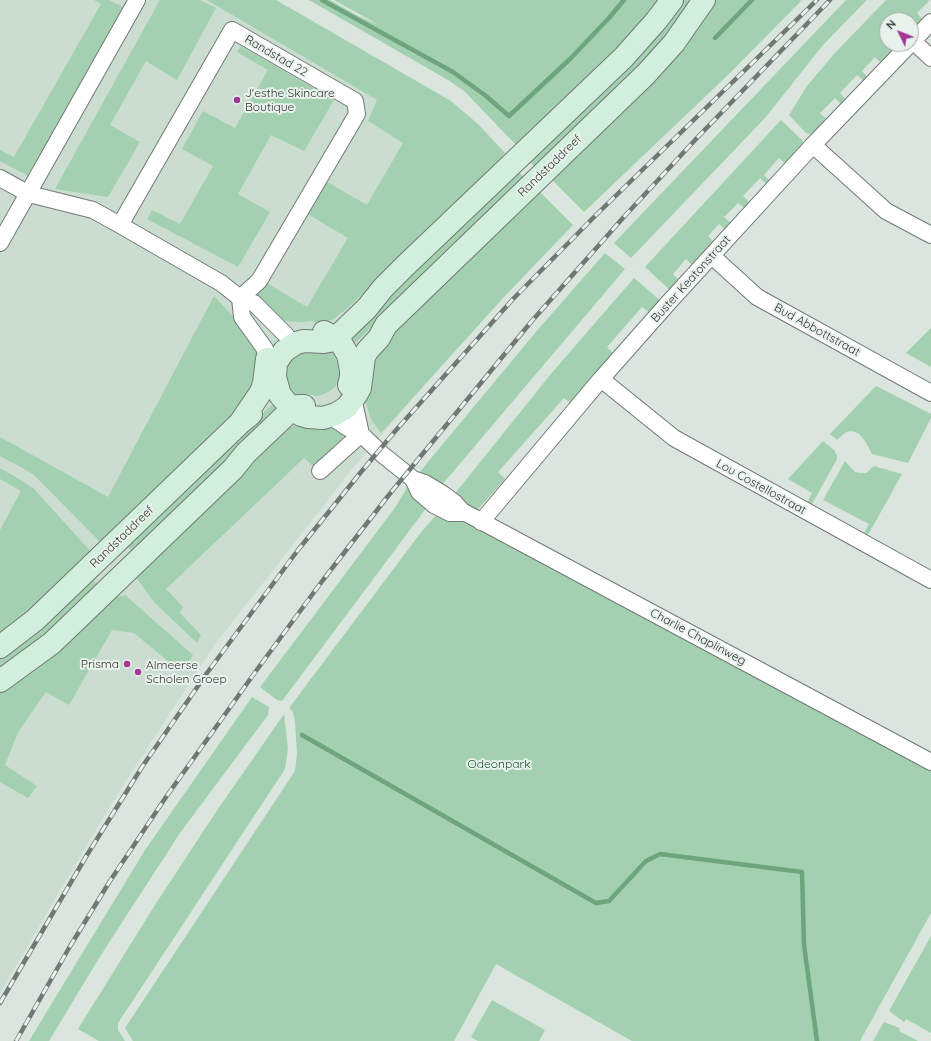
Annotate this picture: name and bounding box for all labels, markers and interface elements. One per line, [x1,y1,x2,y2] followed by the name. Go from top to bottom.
[879,12,919,52] north arrow
[883,17,899,32] text: N
[242,32,310,80] street label: Randstad 22
[245,86,335,114] place label: J'esthe Skincare Boutique
[232,95,242,105] marker: J'esthe Skincare Boutique
[515,132,585,200] street label: Randstaddreef
[648,233,734,325] street label: Buster Keatonstraat
[772,300,862,360] street label: Bud Abbottstraat
[713,456,809,518] street label: Lou Costellostraat
[87,503,157,571] street label: Randstaddreef
[648,606,748,668] street label: Charlie Chaplinweg
[81,657,119,671] place label: Prisma
[146,658,227,686] place label: Almeerse Scholen Groep
[122,659,132,669] marker: Prisma
[133,667,143,677] marker: Almeerse Scholen Groep
[467,757,531,771] park label: Odeonpark

